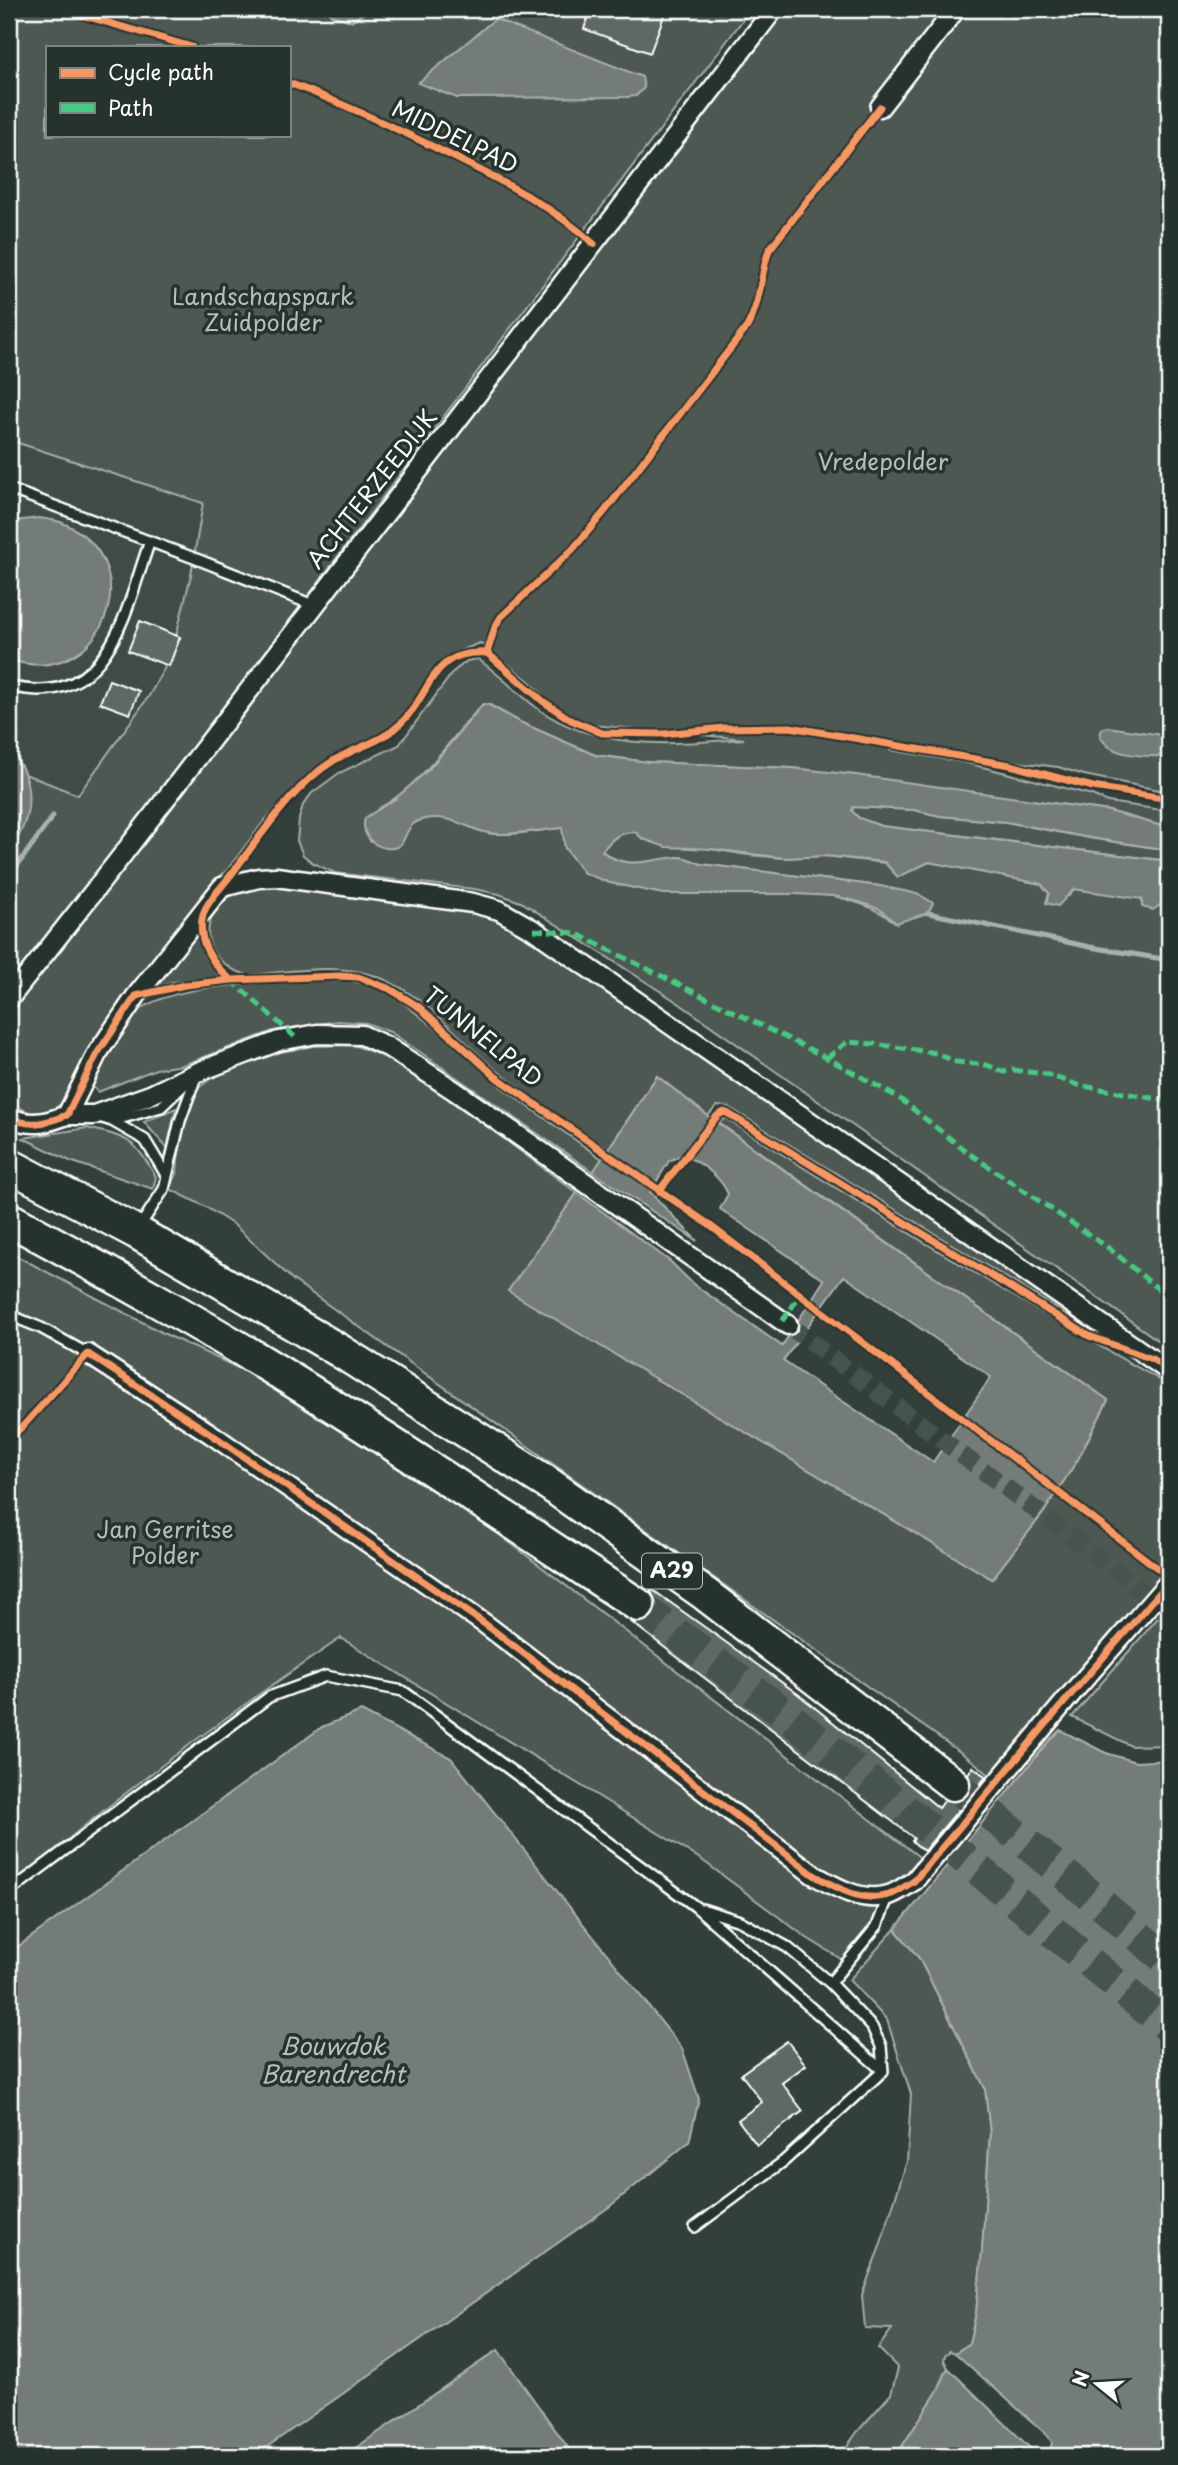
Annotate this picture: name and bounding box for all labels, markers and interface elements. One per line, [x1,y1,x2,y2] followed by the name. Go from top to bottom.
[46,46,290,136] legend
[108,55,214,87] text: Cycle path
[387,90,525,181] street label: MIDDELPAD
[108,91,153,123] text: Path
[172,278,354,339] park label: Landschapspark Zuidpolder
[297,401,445,576] street label: ACHTERZEEDIJK
[818,443,949,478] park label: Vredepolder
[417,977,551,1095] street label: TUNNELPAD
[97,1511,233,1572] park label: Jan Gerritse Polder
[642,1554,702,1588] road number: A29
[261,2027,408,2091] water label: Bouwdok Barendrecht
[1062,2350,1132,2420] north arrow
[1064,2367,1096,2390] text: N

